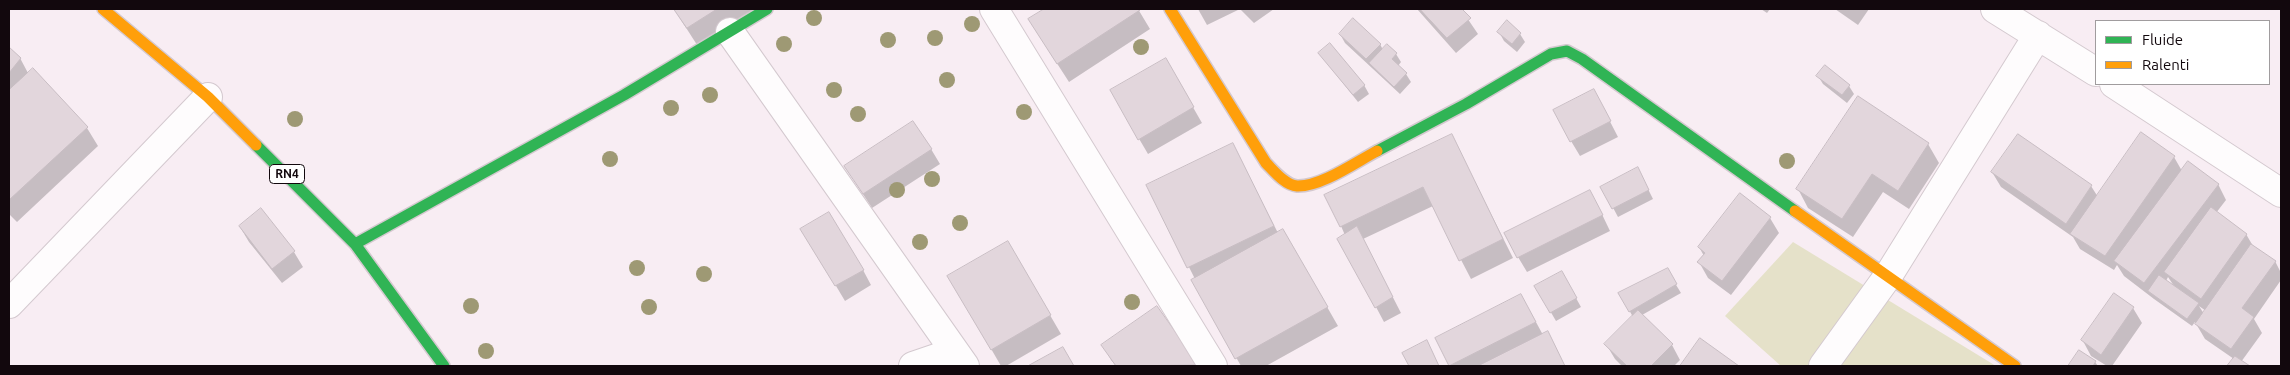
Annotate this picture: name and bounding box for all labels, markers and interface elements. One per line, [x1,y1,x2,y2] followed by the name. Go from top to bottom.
[2095,20,2270,85] legend
[2142,31,2183,48] text: Fluide
[2142,56,2189,73] text: Ralenti
[270,164,304,183] road number: RN4

